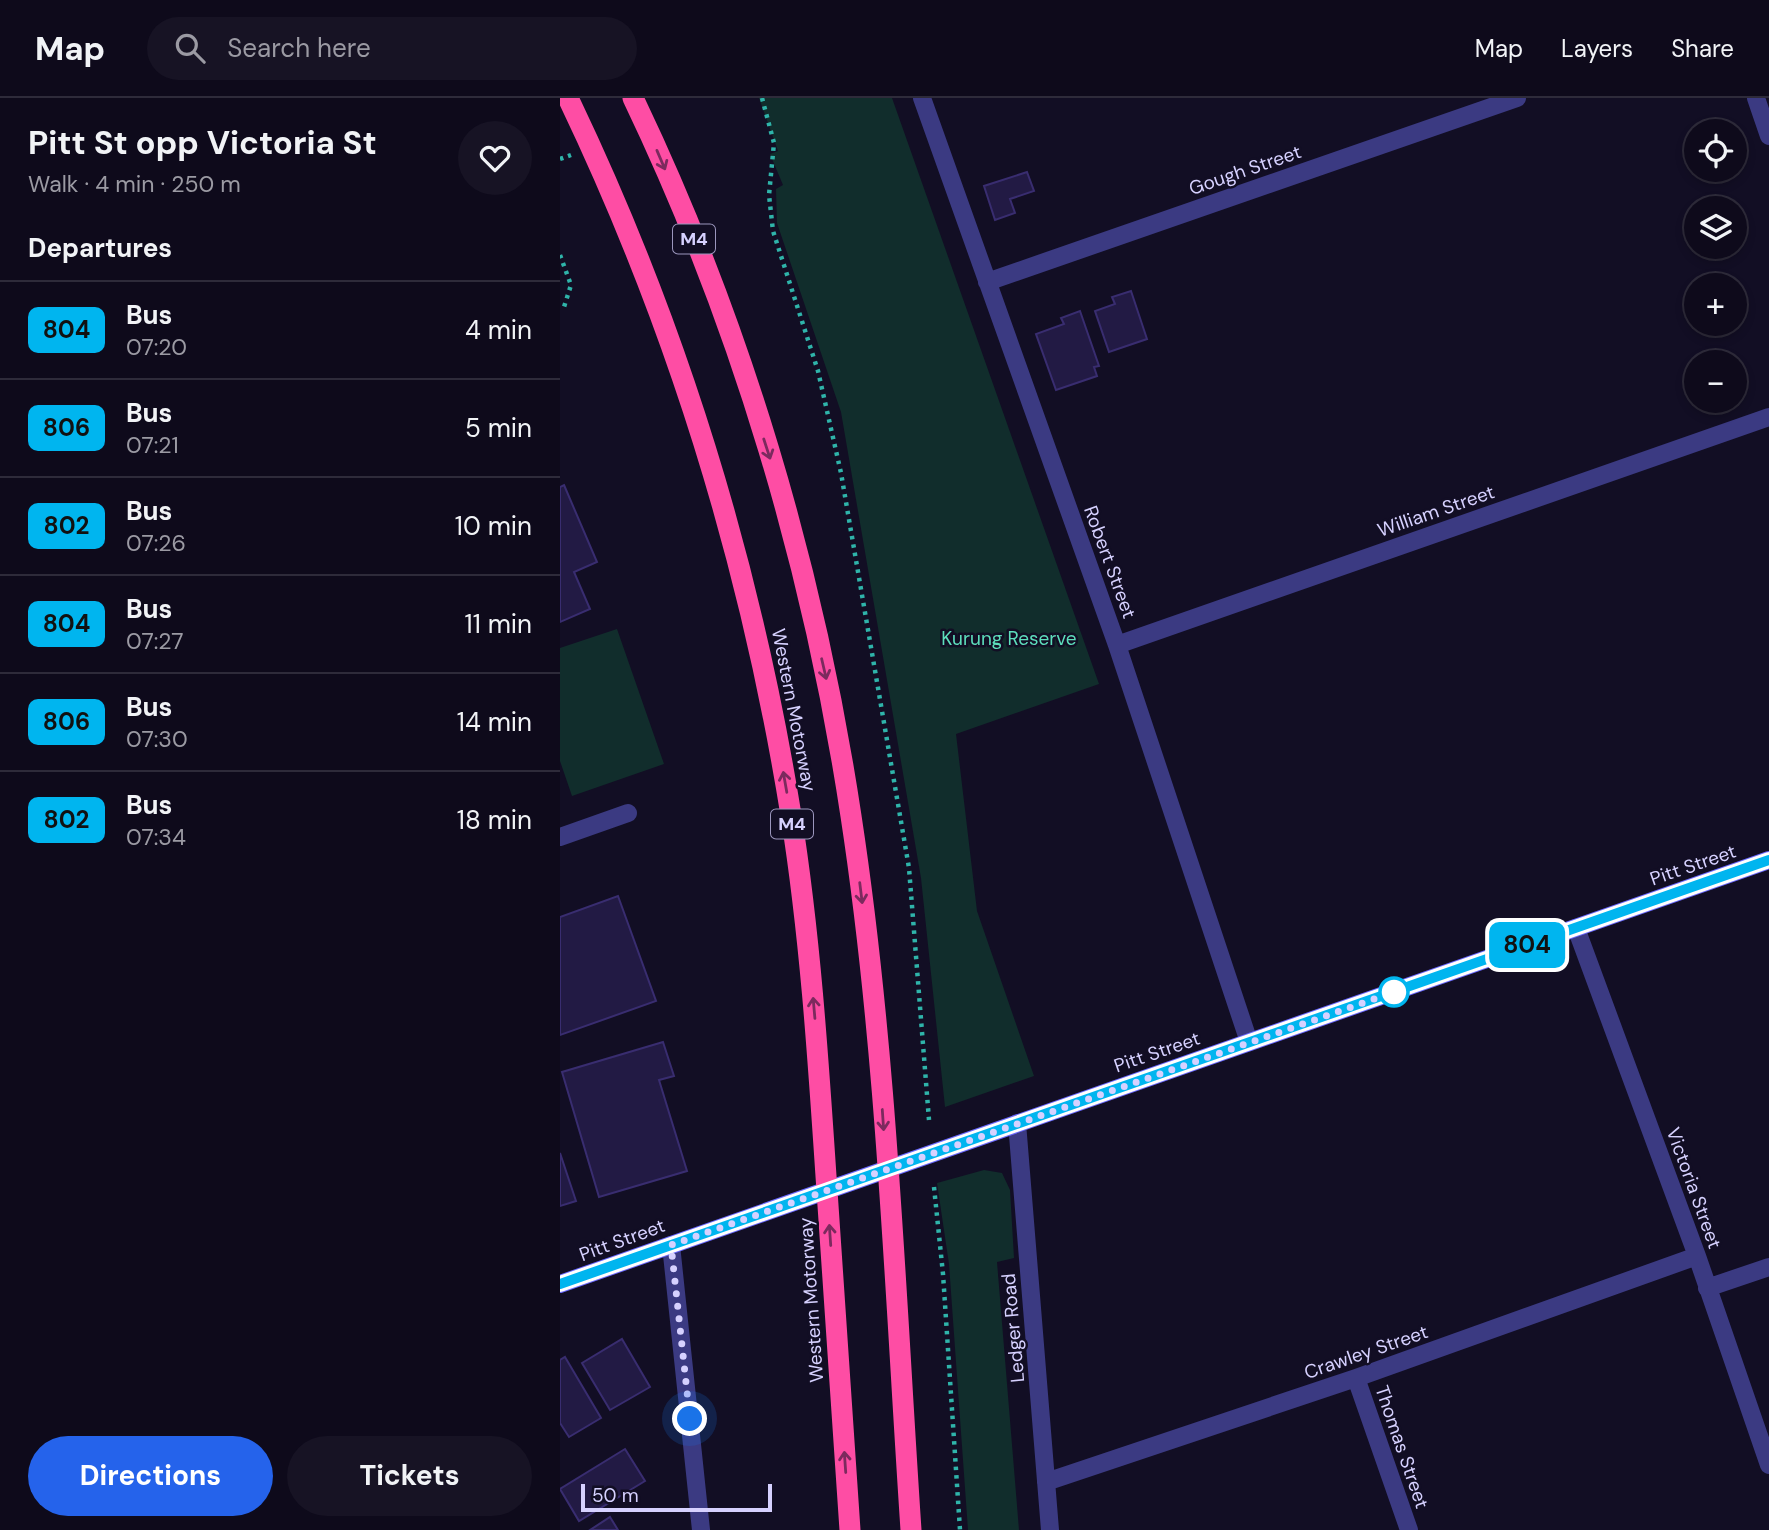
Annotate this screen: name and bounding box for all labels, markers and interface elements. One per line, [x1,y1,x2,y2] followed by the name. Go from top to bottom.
[147,17,637,80] search box
[35,27,105,70] text: Map
[171,29,209,67] icon: search
[227,31,371,65] text: Search here
[1475,33,1523,64] text: Map
[1561,33,1633,64] text: Layers
[1671,33,1734,64] text: Share
[1684,119,1747,413] map controls
[1684,119,1747,182] button: locate
[28,121,377,164] text: Pitt St opp Victoria St
[458,121,532,195] button: heart
[1186,139,1304,201] street label: Gough Street
[656,149,669,170] one-way arrow
[28,169,241,199] text: Walk · 4 min · 250 m
[1684,196,1747,259] button: layers
[673,224,715,254] road number: M4
[28,231,172,265] text: Departures
[1684,273,1747,336] button: +
[126,298,172,332] text: Bus
[465,313,532,347] text: 4 min
[43,314,90,345] text: 804
[126,332,187,362] text: 07:20
[1684,350,1747,413] button: −
[126,396,172,430] text: Bus
[465,411,532,445] text: 5 min
[43,412,90,443] text: 806
[126,430,179,460] text: 07:21
[761,438,774,460] one-way arrow
[1374,479,1498,543] street label: William Street
[126,494,172,528] text: Bus
[1078,502,1142,622] street label: Robert Street
[455,509,532,543] text: 10 min
[44,510,89,541] text: 802
[126,528,186,558] text: 07:26
[126,592,172,626] text: Bus
[465,607,532,641] text: 11 min
[43,608,90,639] text: 804
[126,626,183,656] text: 07:27
[766,626,822,794] street label: Western Motorway
[941,626,1077,651] park label: Kurung Reserve
[817,657,831,680] one-way arrow
[126,690,172,724] text: Bus
[457,705,532,739] text: 14 min
[43,706,90,737] text: 806
[126,724,188,754] text: 07:30
[778,771,792,794] one-way arrow
[126,788,172,822] text: Bus
[457,803,532,837] text: 18 min
[44,804,89,835] text: 802
[771,810,813,838] road number: M4
[126,822,186,852] text: 07:34
[1647,839,1739,891] street label: Pitt Street
[855,882,868,904] one-way arrow
[1487,922,1567,968] line badge: 804
[1503,929,1551,960] text: 804
[1379,977,1409,1007] unlabelled marker
[807,997,820,1020] one-way arrow
[1111,1026,1203,1078] street label: Pitt Street
[877,1108,890,1131] one-way arrow
[1661,1124,1727,1252] street label: Victoria Street
[576,1213,668,1267] street label: Pitt Street
[793,1216,829,1383] street label: Western Motorway
[823,1224,836,1247] one-way arrow
[996,1272,1030,1384] street label: Ledger Road
[1301,1319,1431,1385] street label: Crawley Street
[1369,1382,1435,1512] street label: Thomas Street
[672,1401,707,1436] your location
[28,1436,273,1516] button: Directions
[287,1436,532,1516] button: Tickets
[838,1451,851,1474] one-way arrow
[581,1481,772,1513] scale bar
[592,1483,639,1508] text: 50 m

